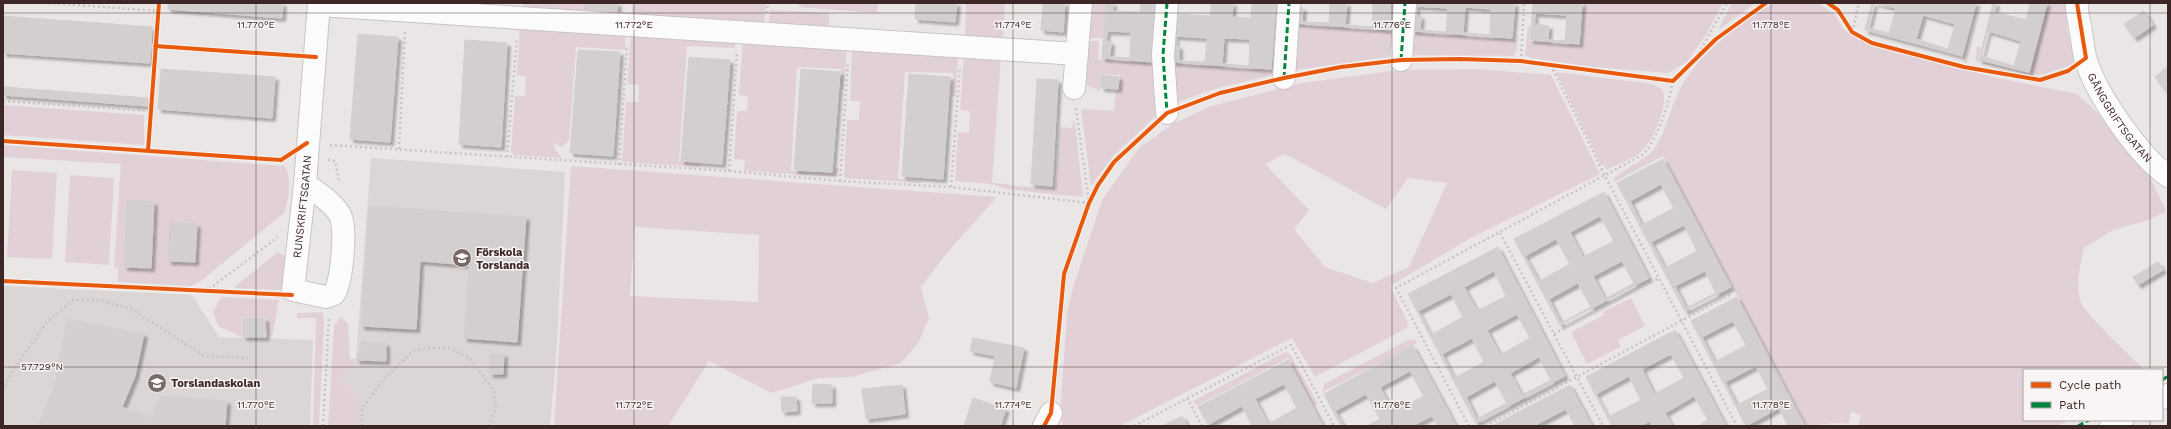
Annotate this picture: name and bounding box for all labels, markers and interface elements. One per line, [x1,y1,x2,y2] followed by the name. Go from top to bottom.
[237,19,275,30] text: 11.770°E
[615,19,653,30] text: 11.772°E
[994,19,1032,30] text: 11.774°E
[1373,19,1411,30] text: 11.776°E
[1752,19,1790,30] text: 11.778°E
[2085,71,2154,165] street label: GÅNGGRIFTSGATAN
[291,155,314,259] street label: RUNSKRIFTSGATAN
[476,246,530,272] place label: Förskola Torslanda
[451,247,473,269] school or university icon: Förskola Torslanda
[21,361,63,372] text: 57.729°N
[2023,369,2163,421] legend
[146,372,168,394] school or university icon: Torslandaskolan
[171,377,260,390] place label: Torslandaskolan
[2059,378,2121,392] text: Cycle path
[2059,398,2085,412] text: Path
[237,399,275,410] text: 11.770°E
[615,399,653,410] text: 11.772°E
[994,399,1032,410] text: 11.774°E
[1373,399,1411,410] text: 11.776°E
[1752,399,1790,410] text: 11.778°E

